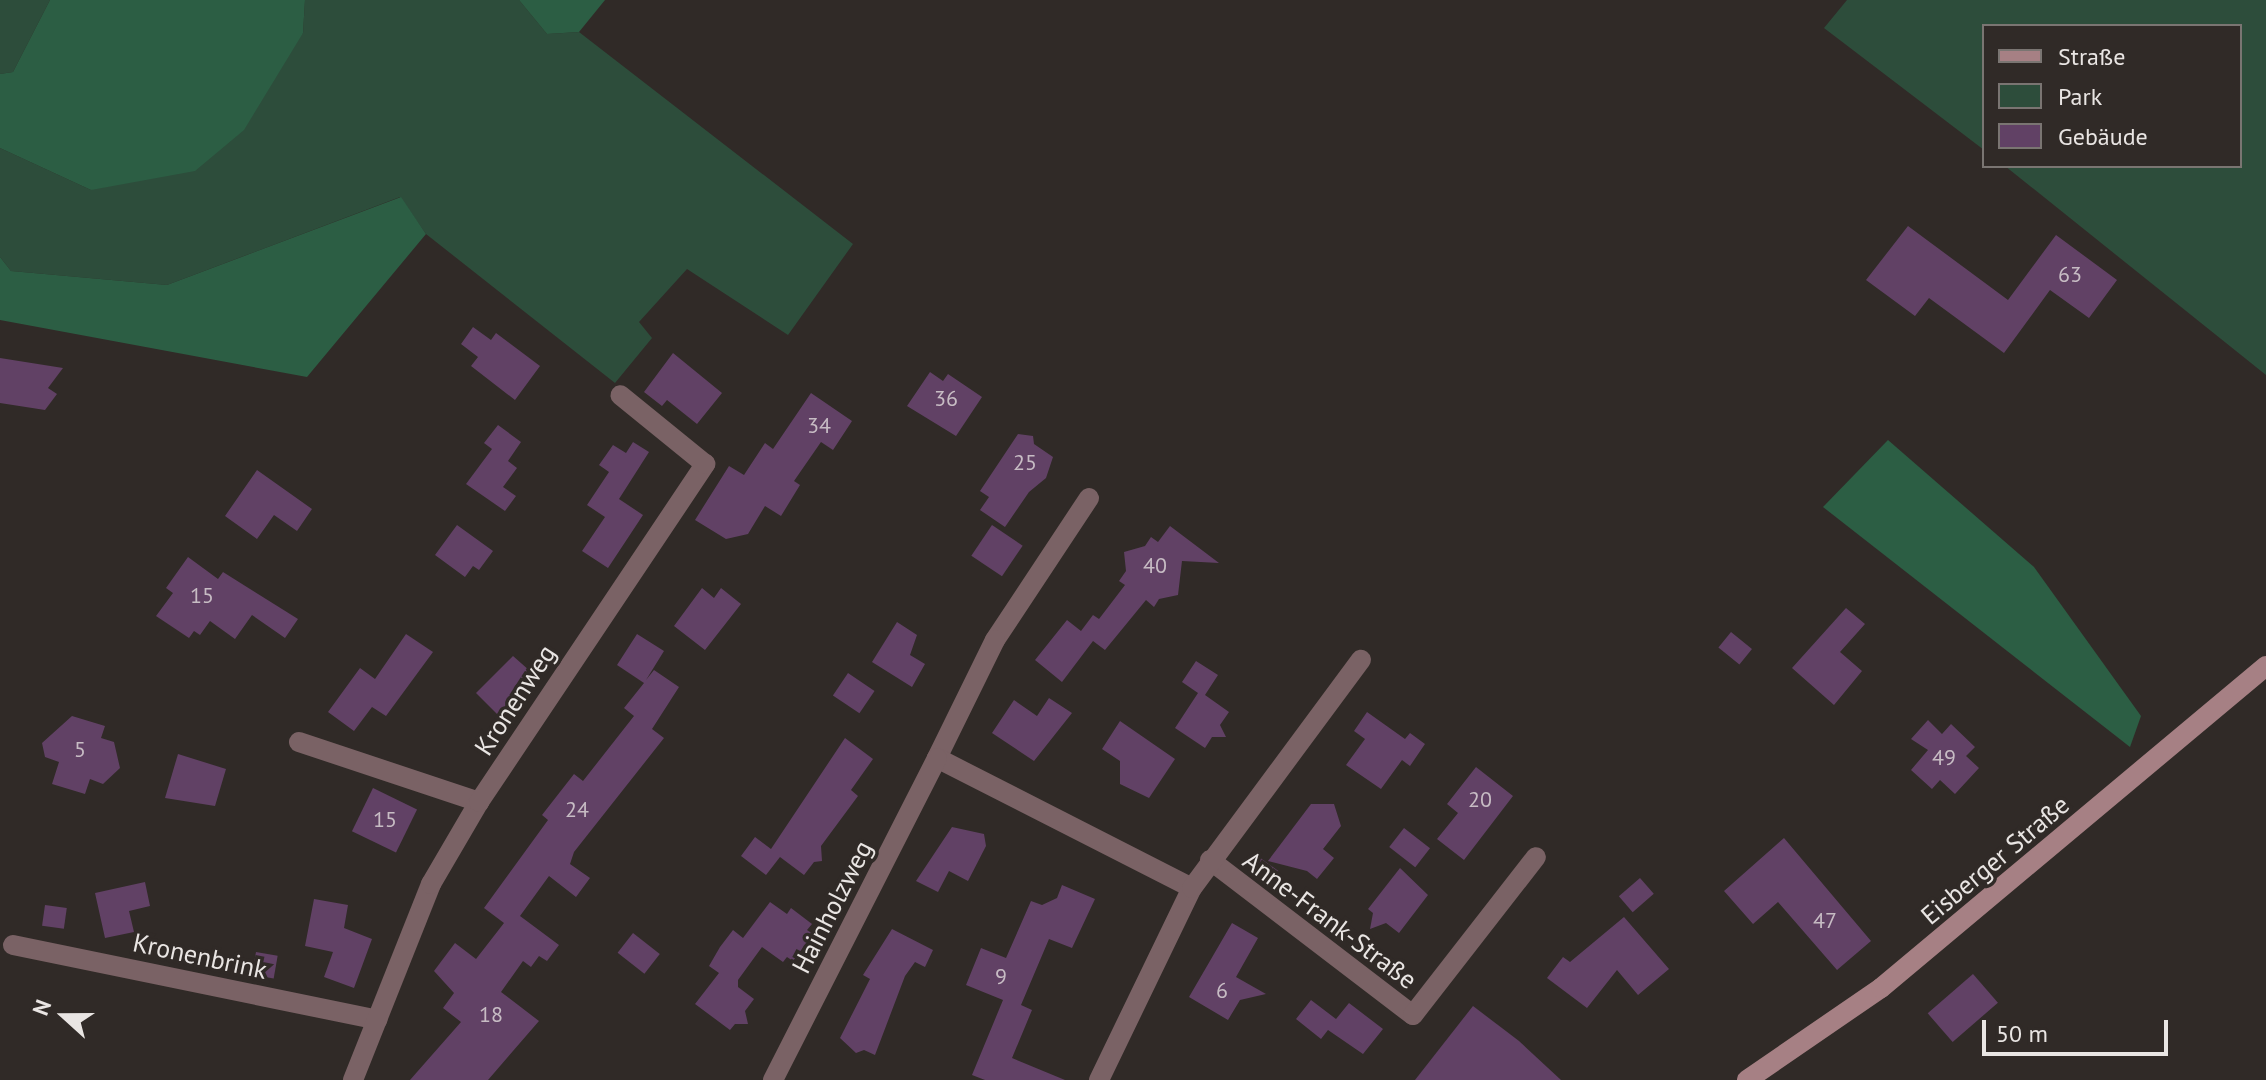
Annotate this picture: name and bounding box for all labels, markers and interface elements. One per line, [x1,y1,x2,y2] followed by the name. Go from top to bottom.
[1982,24,2242,168] legend
[2058,41,2125,72] text: Straße
[2058,81,2102,112] text: Park
[2058,121,2148,152] text: Gebäude
[2058,262,2082,288] house number: 63
[934,386,958,412] house number: 36
[807,413,831,439] house number: 34
[1013,450,1037,476] house number: 25
[1143,553,1167,579] house number: 40
[190,583,214,609] house number: 15
[468,639,562,761] street label: Kronenweg
[74,737,86,763] house number: 5
[1932,745,1956,771] house number: 49
[1468,787,1492,813] house number: 20
[1915,789,2075,931] street label: Eisberger Straße
[565,797,589,823] house number: 24
[373,807,397,833] house number: 15
[785,835,879,979] street label: Hainholzweg
[1237,845,1423,995] street label: Anne-Frank-Straße
[1813,908,1837,934] house number: 47
[130,927,270,985] street label: Kronenbrink
[995,964,1007,990] house number: 9
[24,976,104,1056] north arrow
[1216,978,1228,1004] house number: 6
[26,996,57,1019] text: N
[479,1002,503,1028] house number: 18
[1986,1004,2172,1054] scale bar
[1996,1018,2048,1049] text: 50 m

